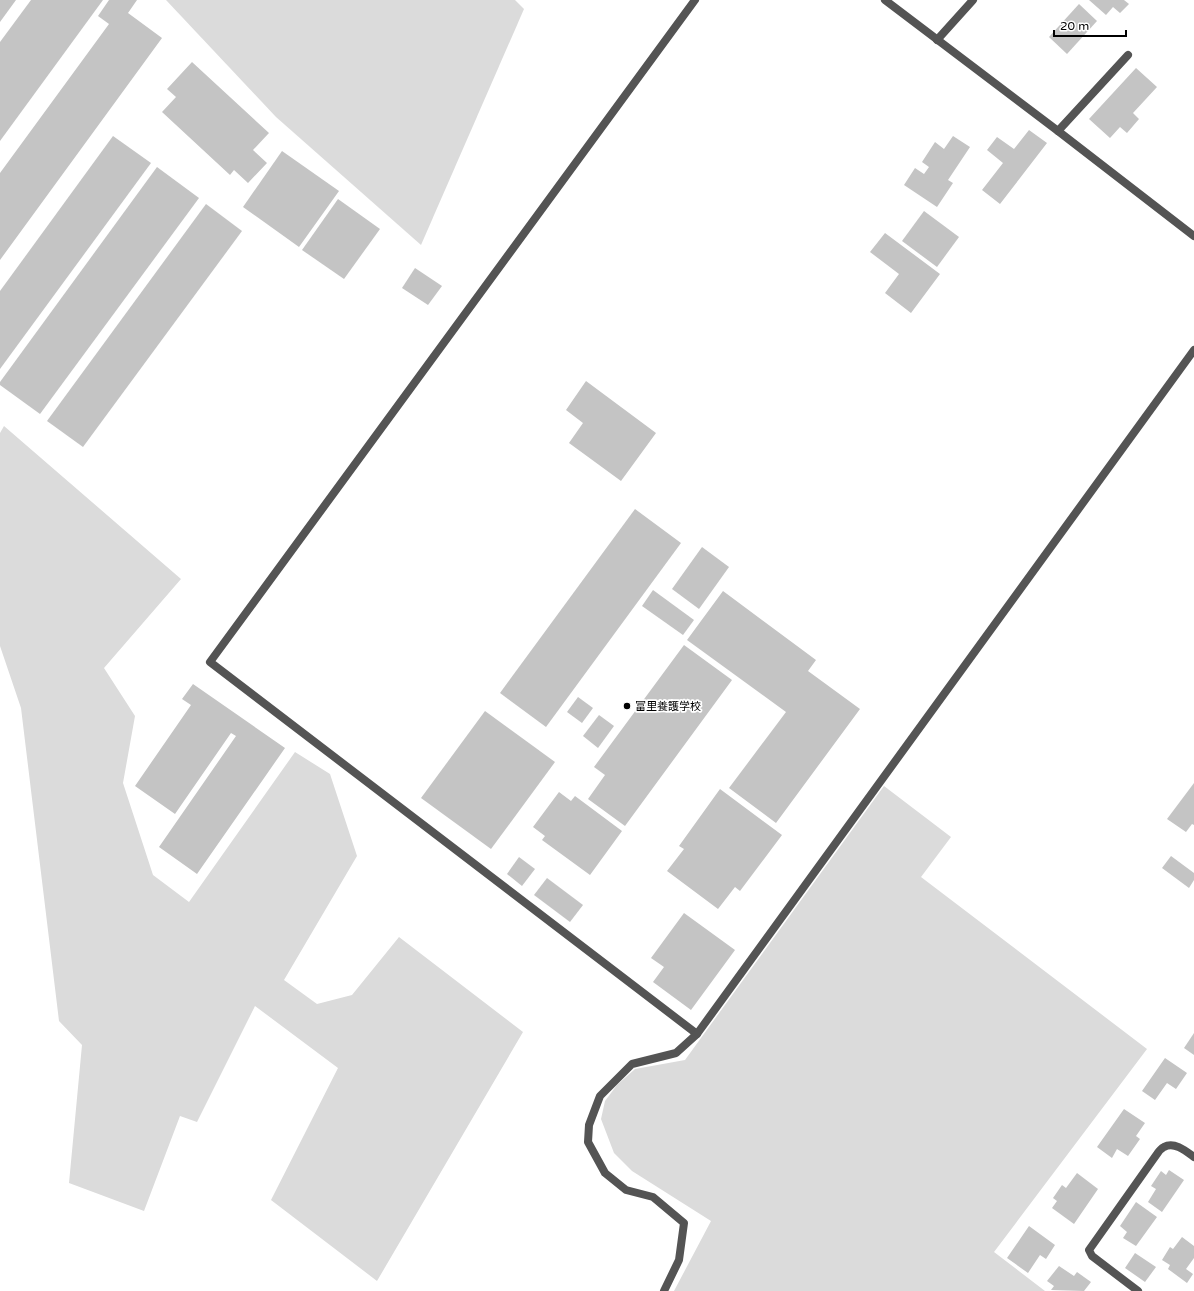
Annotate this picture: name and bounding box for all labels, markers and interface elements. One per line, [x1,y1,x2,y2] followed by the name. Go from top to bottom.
[1054,12,1126,38] scale bar
[1060,19,1089,33] text: 20 m
[635,700,701,713] place label: 富里養護学校
[622,701,632,711] marker: 富里養護学校

